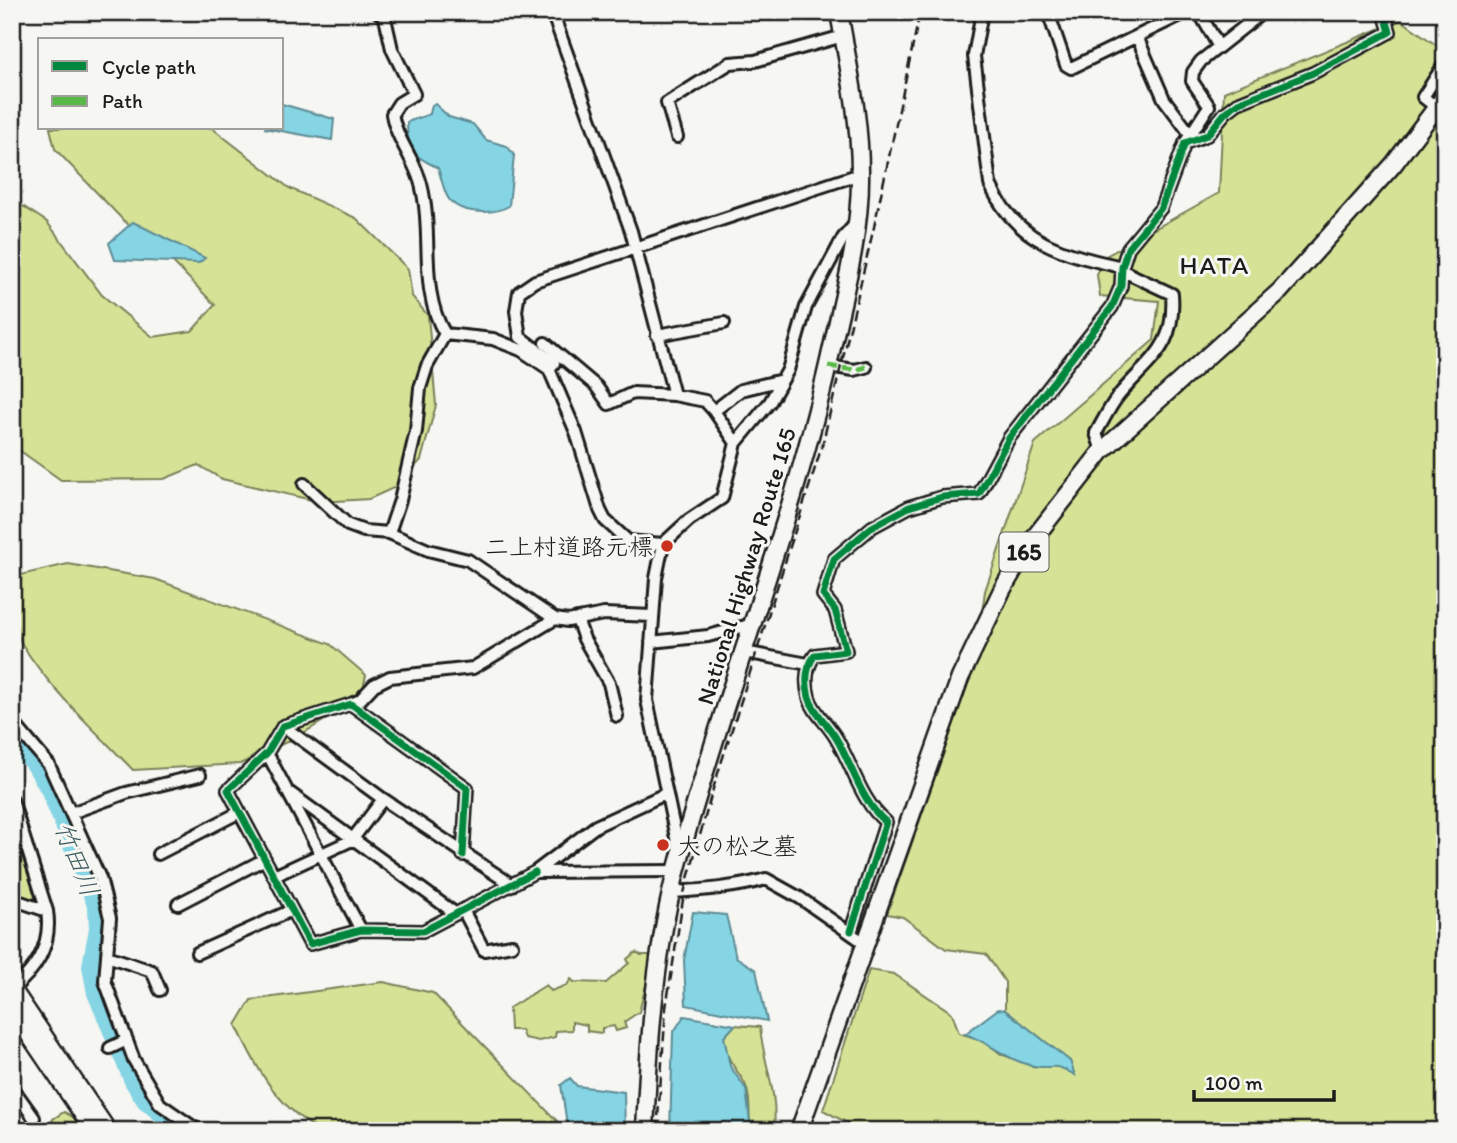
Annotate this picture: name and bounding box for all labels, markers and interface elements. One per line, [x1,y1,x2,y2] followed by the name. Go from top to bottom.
[38,38,284,130] legend
[102,54,196,79] text: Cycle path
[102,88,143,113] text: Path
[1180,249,1250,281] district label: HATA
[690,424,802,708] street label: National Highway Route 165
[485,532,653,561] place label: 二上村道路元標
[1000,532,1048,572] road number: 165
[659,538,675,554] marker: 二上村道路元標
[48,817,106,901] water label: 竹田川
[677,831,797,860] place label: 大の松之墓
[655,837,671,853] marker: 大の松之墓
[1194,1059,1334,1103] scale bar
[1205,1070,1263,1095] text: 100 m

